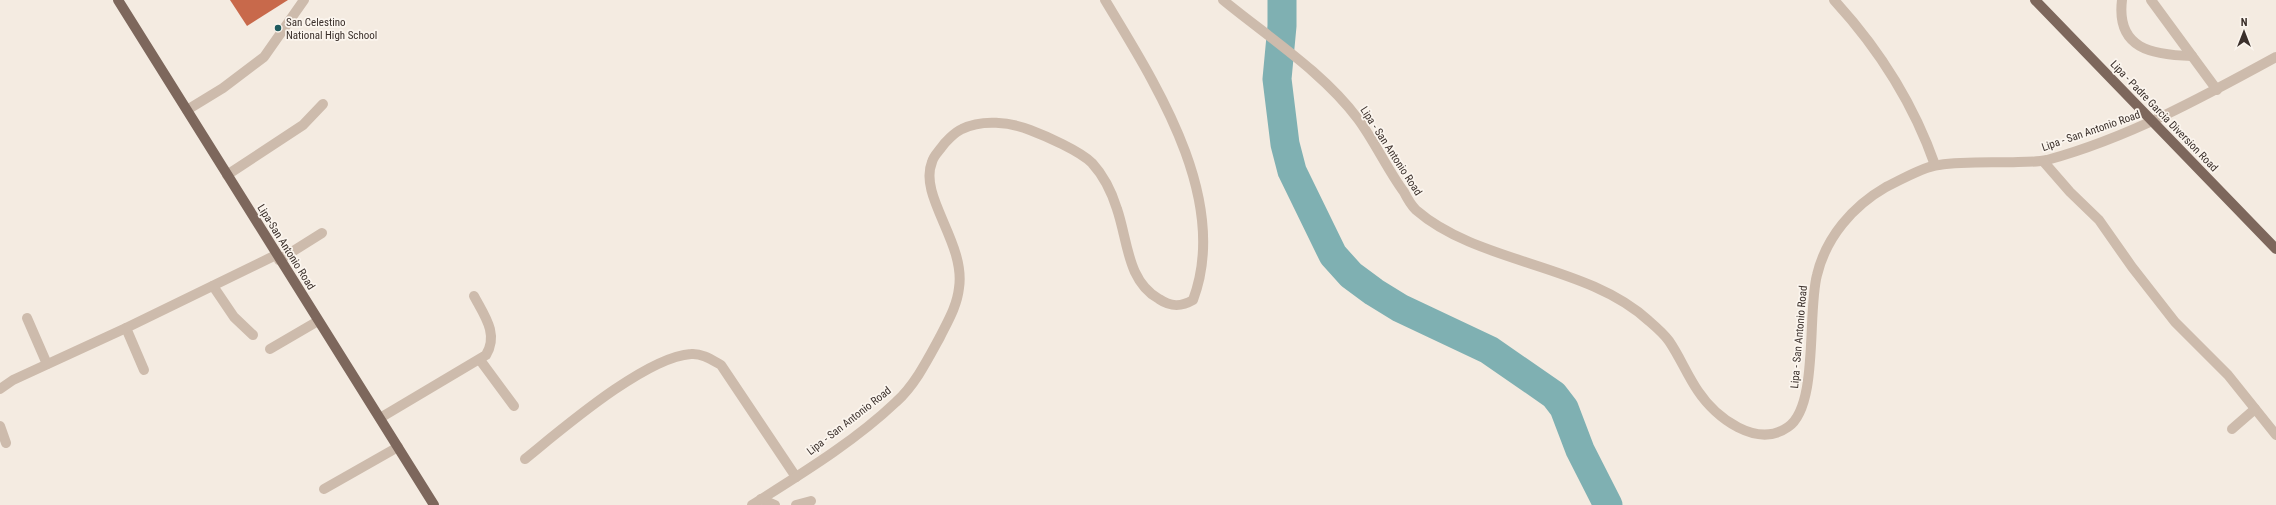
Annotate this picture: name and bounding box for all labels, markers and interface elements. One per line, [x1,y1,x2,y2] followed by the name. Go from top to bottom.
[2224,12,2264,52] north arrow
[286,16,377,42] place label: San Celestino National High School
[2241,16,2248,29] text: N
[273,23,283,33] marker: San Celestino National High School
[2107,58,2221,174] street label: Lipa - Padre Garcia Diversion Road
[1357,104,1425,198] street label: Lipa - San Antonio Road
[2040,108,2142,154] street label: Lipa - San Antonio Road
[254,202,318,292] street label: Lipa-San Antonio Road
[1788,285,1810,389] street label: Lipa - San Antonio Road
[804,384,894,458] street label: Lipa - San Antonio Road

